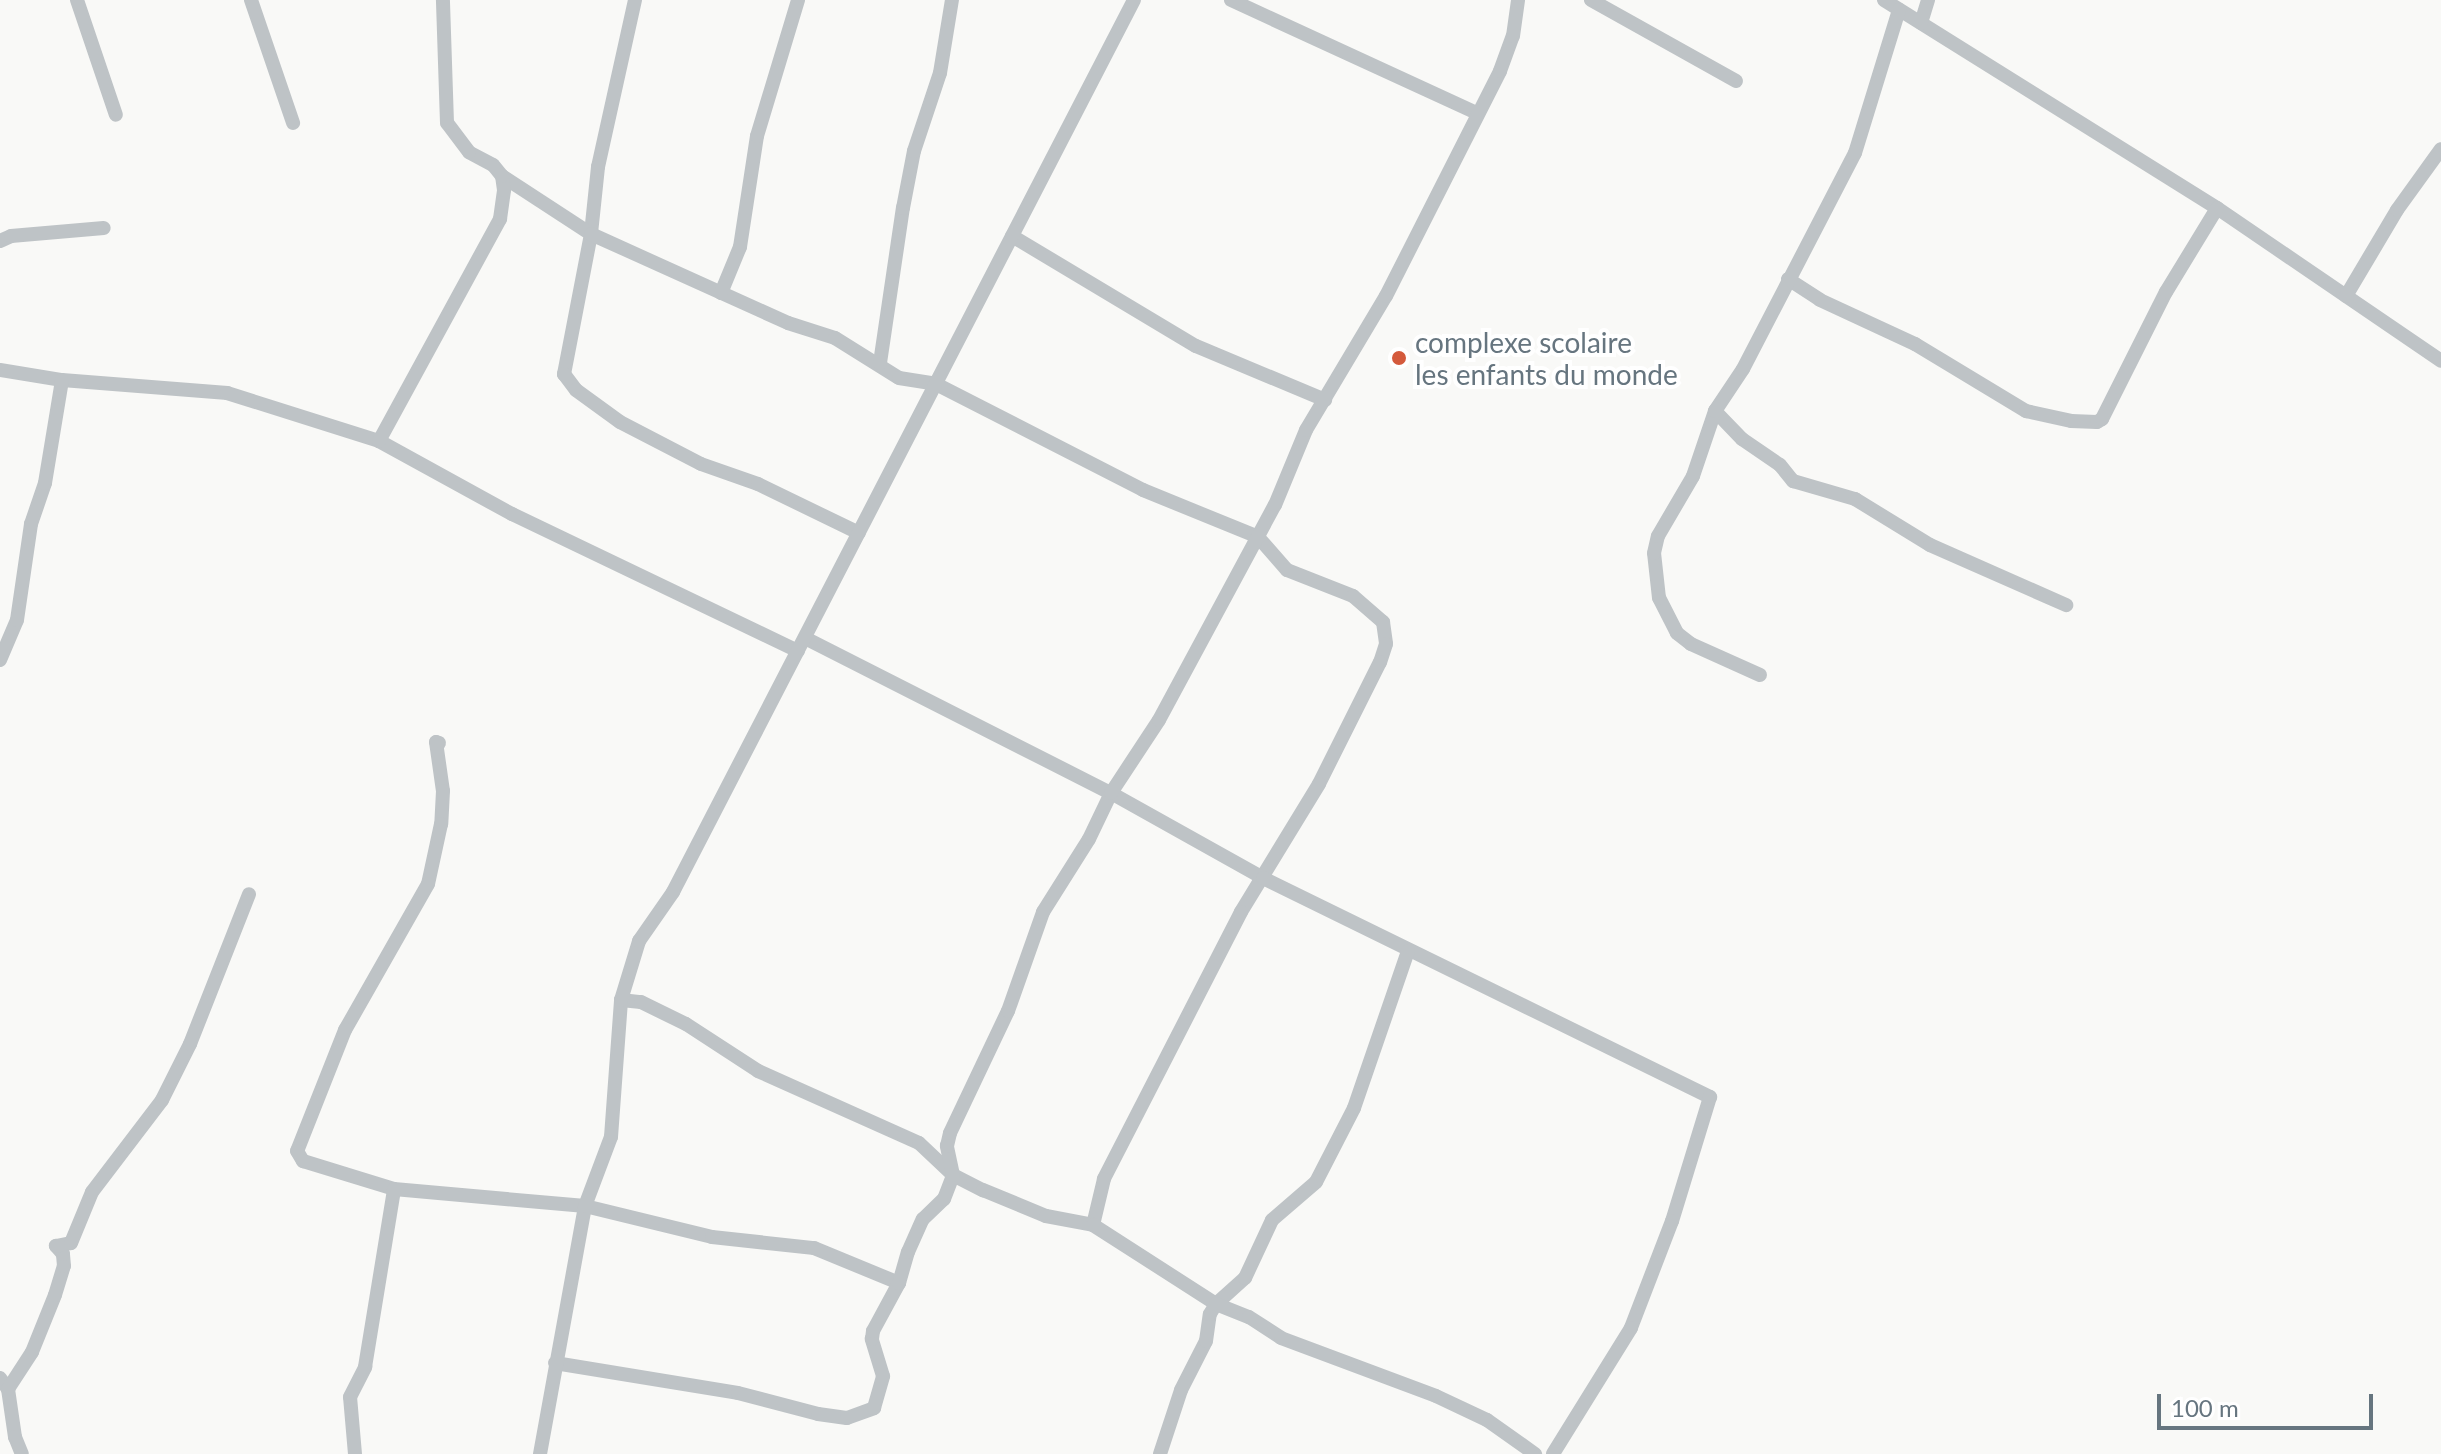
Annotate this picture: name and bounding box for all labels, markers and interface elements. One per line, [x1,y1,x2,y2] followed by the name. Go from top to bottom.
[1415,325,1678,391] place label: complexe scolaire les enfants du monde
[1390,349,1408,367] marker: complexe scolaire les enfants du monde
[2161,1378,2377,1428] scale bar
[2171,1393,2239,1422] text: 100 m

